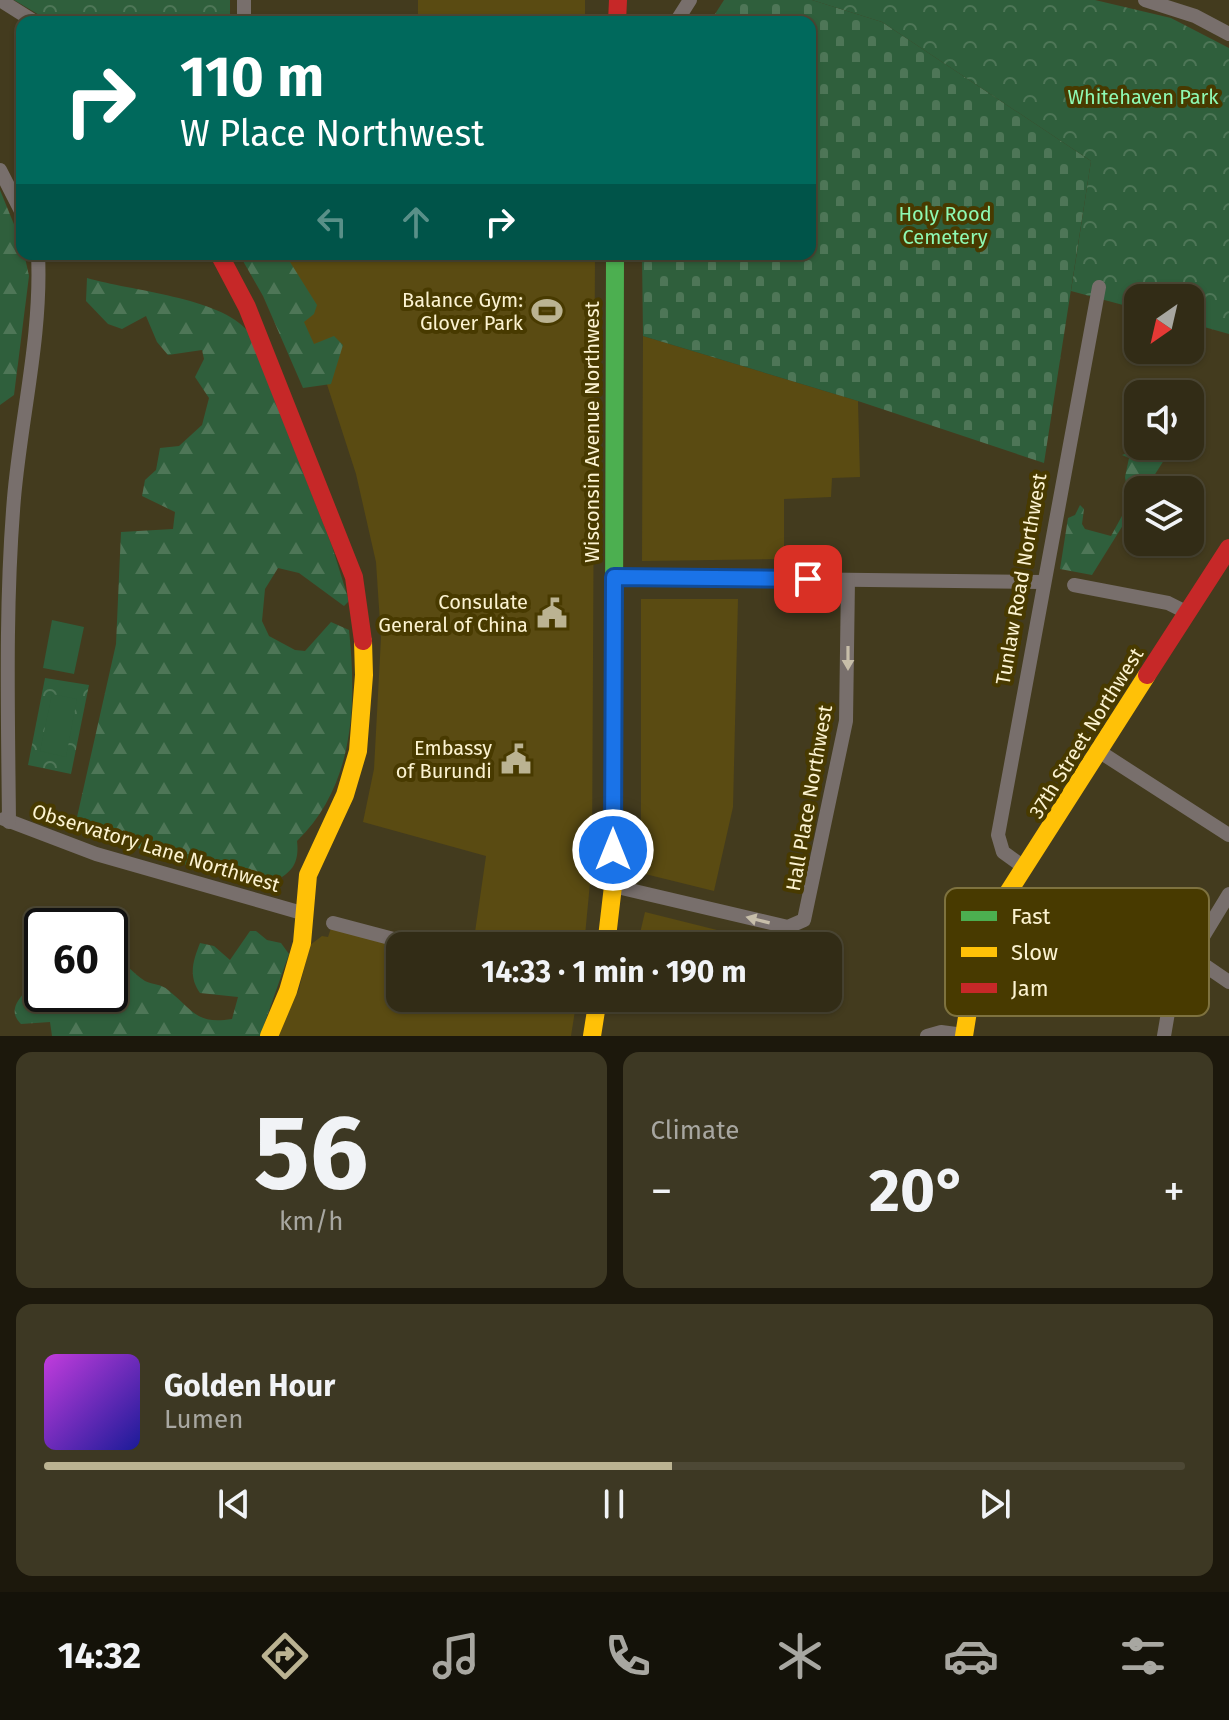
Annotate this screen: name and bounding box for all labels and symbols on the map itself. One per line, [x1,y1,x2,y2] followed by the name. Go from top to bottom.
[1067,85,1219,109] park label: Whitehaven Park
[898,202,992,249] park label: Holy Rood Cemetery
[1124,284,1204,364] north arrow
[402,288,524,335] place label: Balance Gym: Glover Park
[530,294,564,328] sports icon: Balance Gym: Glover Park
[580,300,604,563] street label: Wisconsin Avenue Northwest
[991,471,1052,687] street label: Tunlaw Road Northwest
[774,545,842,613] pin
[378,590,528,637] place label: Consulate General of China
[535,596,569,630] public building icon: Consulate General of China
[1024,643,1149,823] street label: 37th Street Northwest
[842,646,854,671] one-way arrow
[781,702,837,893] street label: Hall Place Northwest
[396,736,492,783] place label: Embassy of Burundi
[499,742,533,776] public building icon: Embassy of Burundi
[29,799,284,897] street label: Observatory Lane Northwest
[571,808,655,892] position arrow
[945,888,1209,1016] legend
[1011,903,1051,930] text: Fast
[24,908,128,1012] speed limit sign: 60
[746,913,771,925] one-way arrow
[1011,939,1058,966] text: Slow
[1011,975,1049,1002] text: Jam

